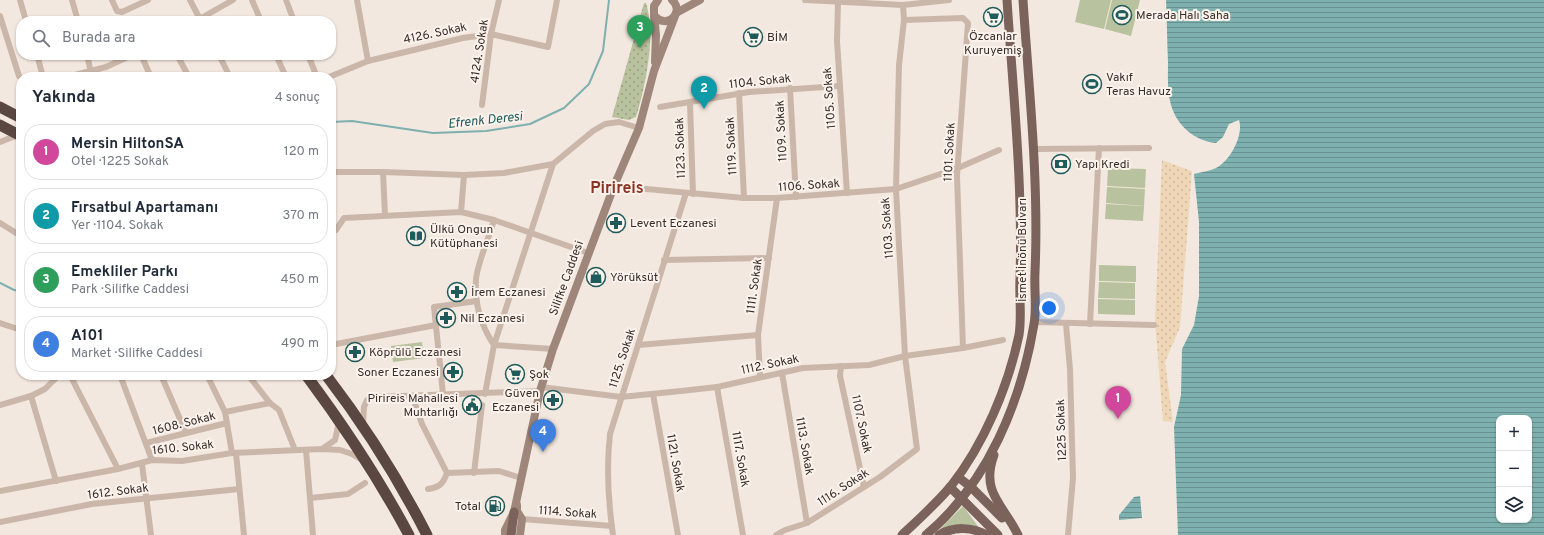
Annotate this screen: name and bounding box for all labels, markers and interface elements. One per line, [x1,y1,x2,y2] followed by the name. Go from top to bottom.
[1111,4,1133,26] sports icon: Merada Halı Saha
[982,6,1004,28] supermarket icon: Özcanlar Kuruyemiş
[1136,8,1229,24] place label: Merada Halı Saha
[627,15,653,48] pin: 3
[16,16,336,60] search box
[467,18,493,84] street label: 4124. Sokak
[402,19,468,48] street label: 4126. Sokak
[742,26,764,48] supermarket icon: BİM
[30,27,52,49] icon: search
[62,29,135,48] text: Burada ara
[964,29,1022,59] place label: Özcanlar Kuruyemiş
[767,30,788,46] place label: BİM
[820,66,840,129] street label: 1105. Sokak
[1106,70,1171,100] place label: Vakıf Teras Havuz
[728,71,792,93] street label: 1104. Sokak
[1081,73,1103,95] sports icon: Vakıf Teras Havuz
[691,76,717,109] pin: 2
[32,87,96,109] text: Yakında
[275,90,320,106] text: 4 sonuç
[772,100,792,162] street label: 1109. Sokak
[447,109,524,133] water label: Efrenk Deresi
[722,116,742,176] street label: 1119. Sokak
[672,117,690,179] street label: 1123. Sokak
[940,122,960,182] street label: 1101. Sokak
[71,135,184,154] text: Mersin HiltonSA
[43,144,49,160] text: 1
[284,144,319,160] text: 120 m
[1050,153,1072,175] bank icon: Yapı Kredi
[71,154,169,170] text: Otel · 1225 Sokak
[1075,157,1130,173] place label: Yapı Kredi
[778,176,840,196] street label: 1106. Sokak
[590,179,644,199] district label: Pirireis
[878,197,898,259] street label: 1103. Sokak
[1015,198,1031,302] street label: İsmet İnönü Bulvarı
[71,199,218,218] text: Fırsatbul Apartamanı
[42,208,50,224] text: 2
[282,208,319,224] text: 370 m
[605,212,627,234] pharmacy icon: Levent Eczanesi
[630,216,717,232] place label: Levent Eczanesi
[71,218,164,234] text: Yer · 1104. Sokak
[430,222,498,252] place label: Ülkü Ongun Kütüphanesi
[405,225,427,247] library icon: Ülkü Ongun Kütüphanesi
[546,239,588,318] street label: Silifke Caddesi
[743,257,767,315] street label: 1111. Sokak
[71,263,178,282] text: Emekliler Parkı
[585,266,607,288] shop icon: Yörüksüt
[610,270,658,286] place label: Yörüksüt
[42,272,50,288] text: 3
[280,272,319,288] text: 450 m
[446,281,468,303] pharmacy icon: İrem Eczanesi
[71,282,189,298] text: Park · Silifke Caddesi
[471,285,545,301] place label: İrem Eczanesi
[1039,298,1059,318] your location
[435,307,457,329] pharmacy icon: Nil Eczanesi
[460,311,525,327] place label: Nil Eczanesi
[606,326,640,390] street label: 1125. Sokak
[71,327,103,346] text: A101
[42,336,50,352] text: 4
[281,336,319,352] text: 490 m
[344,341,366,363] pharmacy icon: Köprülü Eczanesi
[369,345,461,361] place label: Köprülü Eczanesi
[71,346,202,362] text: Market · Silifke Caddesi
[740,351,801,379] street label: 1112. Sokak
[442,361,464,383] pharmacy icon: Soner Eczanesi
[504,363,526,385] supermarket icon: Şok
[357,365,439,381] place label: Soner Eczanesi
[529,367,549,383] place label: Şok
[492,386,539,416] place label: Güven Eczanesi
[1105,386,1131,419] pin: 1
[542,389,564,411] pharmacy icon: Güven Eczanesi
[367,391,458,421] place label: Pirireis Mahallesi Muhtarlığı
[461,394,483,416] public building icon: Pirireis Mahallesi Muhtarlığı
[847,394,875,455] street label: 1107. Sokak
[1053,399,1071,461] street label: 1225 Sokak
[151,408,217,440] street label: 1608. Sokak
[1496,415,1532,523] map controls
[1496,415,1532,451] button: +
[791,416,817,476] street label: 1113. Sokak
[530,419,556,452] pin: 4
[727,430,753,488] street label: 1117. Sokak
[662,433,688,493] street label: 1121. Sokak
[152,437,215,459] street label: 1610. Sokak
[1496,451,1532,487] button: −
[815,465,872,510] street label: 1116. Sokak
[87,480,150,504] street label: 1612. Sokak
[1496,487,1532,523] button: layers
[484,495,506,517] fuel station icon: Total
[455,499,481,515] place label: Total
[538,503,598,523] street label: 1114. Sokak

